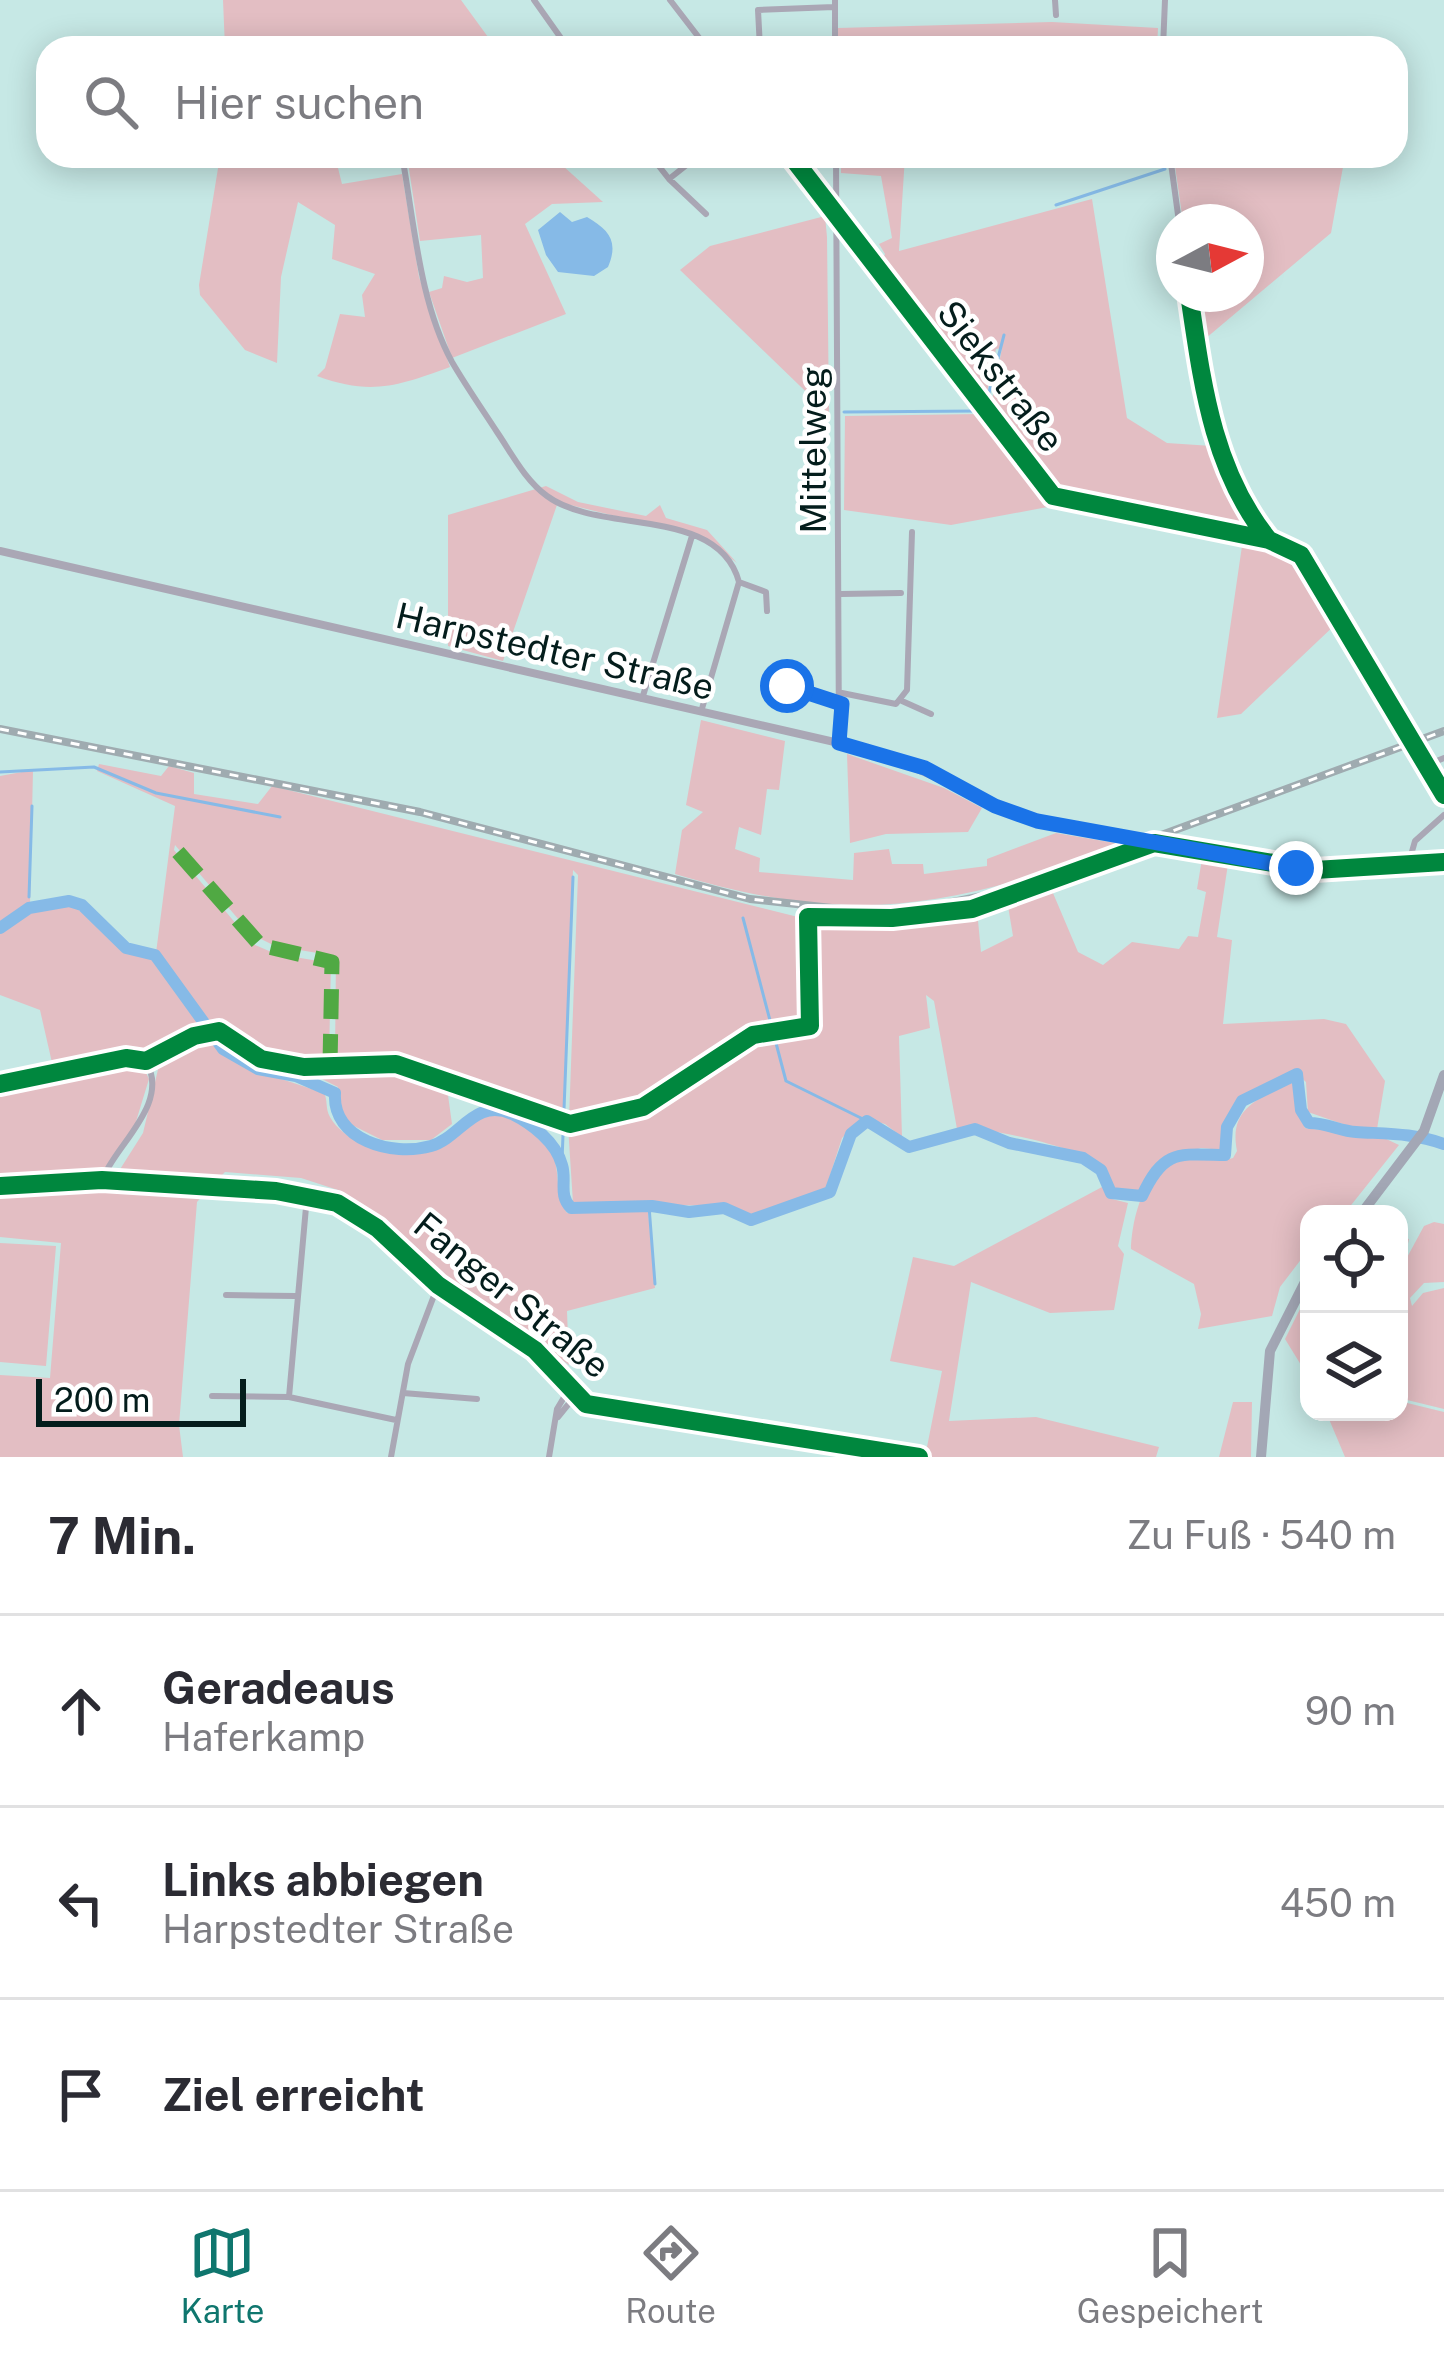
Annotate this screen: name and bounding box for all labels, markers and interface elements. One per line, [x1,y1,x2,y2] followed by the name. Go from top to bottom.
[36,36,1408,168] search box
[78,69,144,135] icon: search
[174,76,424,129] text: Hier suchen
[1156,204,1264,312] north arrow
[929,292,1073,460] street label: Siekstraße
[792,366,834,534] street label: Mittelweg
[392,594,718,708] street label: Harpstedter Straße
[760,659,814,713] route start
[1269,841,1323,895] route end
[406,1203,618,1387] street label: Fanger Straße
[1300,1205,1408,1421] map controls
[1300,1205,1408,1313] button: locate
[1300,1313,1408,1421] button: layers
[36,1373,246,1426] scale bar
[54,1381,150,1419] text: 200 m
[48,1506,196,1565] text: 7 Min.
[1126,1512,1396,1558] text: Zu Fuß · 540 m
[162,1661,395,1714] text: Geradeaus
[48,1678,114,1744] icon: ahead
[1305,1688,1396,1734] text: 90 m
[162,1714,365,1760] text: Haferkamp
[162,1853,484,1906] text: Links abbiegen
[48,1870,114,1936] icon: left
[1280,1880,1396,1926] text: 450 m
[162,1906,514,1952] text: Harpstedter Straße
[48,2062,114,2128] icon: arrive
[162,2068,424,2121] text: Ziel erreicht
[180,2220,264,2330] tab: Karte
[625,2220,716,2330] tab: Route
[1077,2220,1264,2330] tab: Gespeichert

